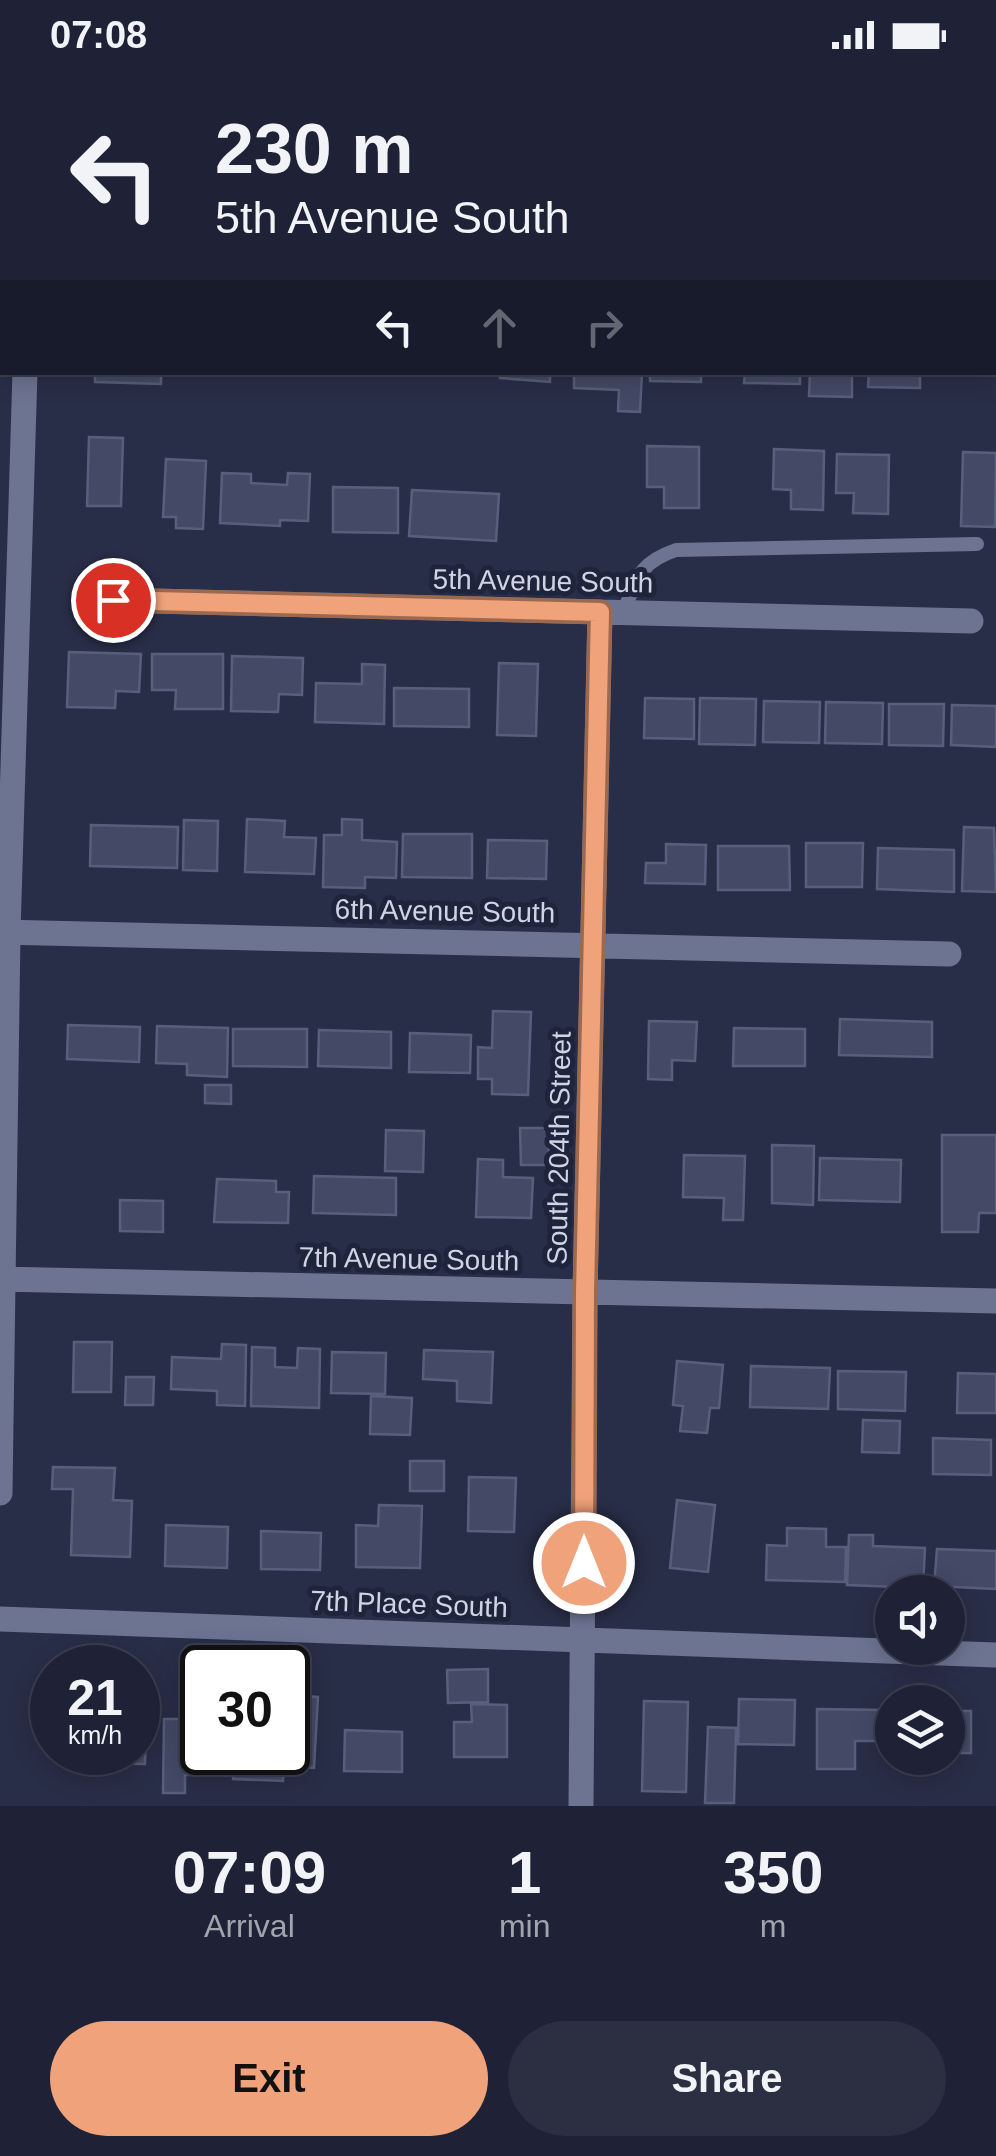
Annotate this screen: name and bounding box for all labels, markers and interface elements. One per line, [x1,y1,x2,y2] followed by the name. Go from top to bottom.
[50,14,147,56] text: 07:08
[50,110,180,240] icon: left
[215,110,413,188] text: 230 m
[215,192,570,243] text: 5th Avenue South
[367,300,422,355] icon: left
[472,300,527,355] icon: ahead
[577,300,632,355] icon: right
[71,558,156,643] pin
[432,564,654,598] street label: 5th Avenue South
[86,573,141,628] icon: arrive
[334,894,556,928] street label: 6th Avenue South
[541,1031,577,1265] street label: South 204th Street
[298,1242,520,1276] street label: 7th Avenue South
[532,1511,636,1615] position arrow
[875,1575,965,1775] map controls
[875,1575,965,1665] button: sound
[310,1585,508,1623] street label: 7th Place South
[180,1645,310,1775] speed limit sign: 30
[67,1670,123,1726] text: 21
[875,1685,965,1775] button: layers
[68,1721,122,1749] text: km/h
[173,1839,326,1906] text: 07:09
[508,1839,541,1906] text: 1
[723,1839,823,1906] text: 350
[204,1908,295,1944] text: Arrival
[499,1908,550,1944] text: min
[760,1908,787,1944] text: m
[50,2021,488,2136] button: Exit
[508,2021,946,2136] button: Share

